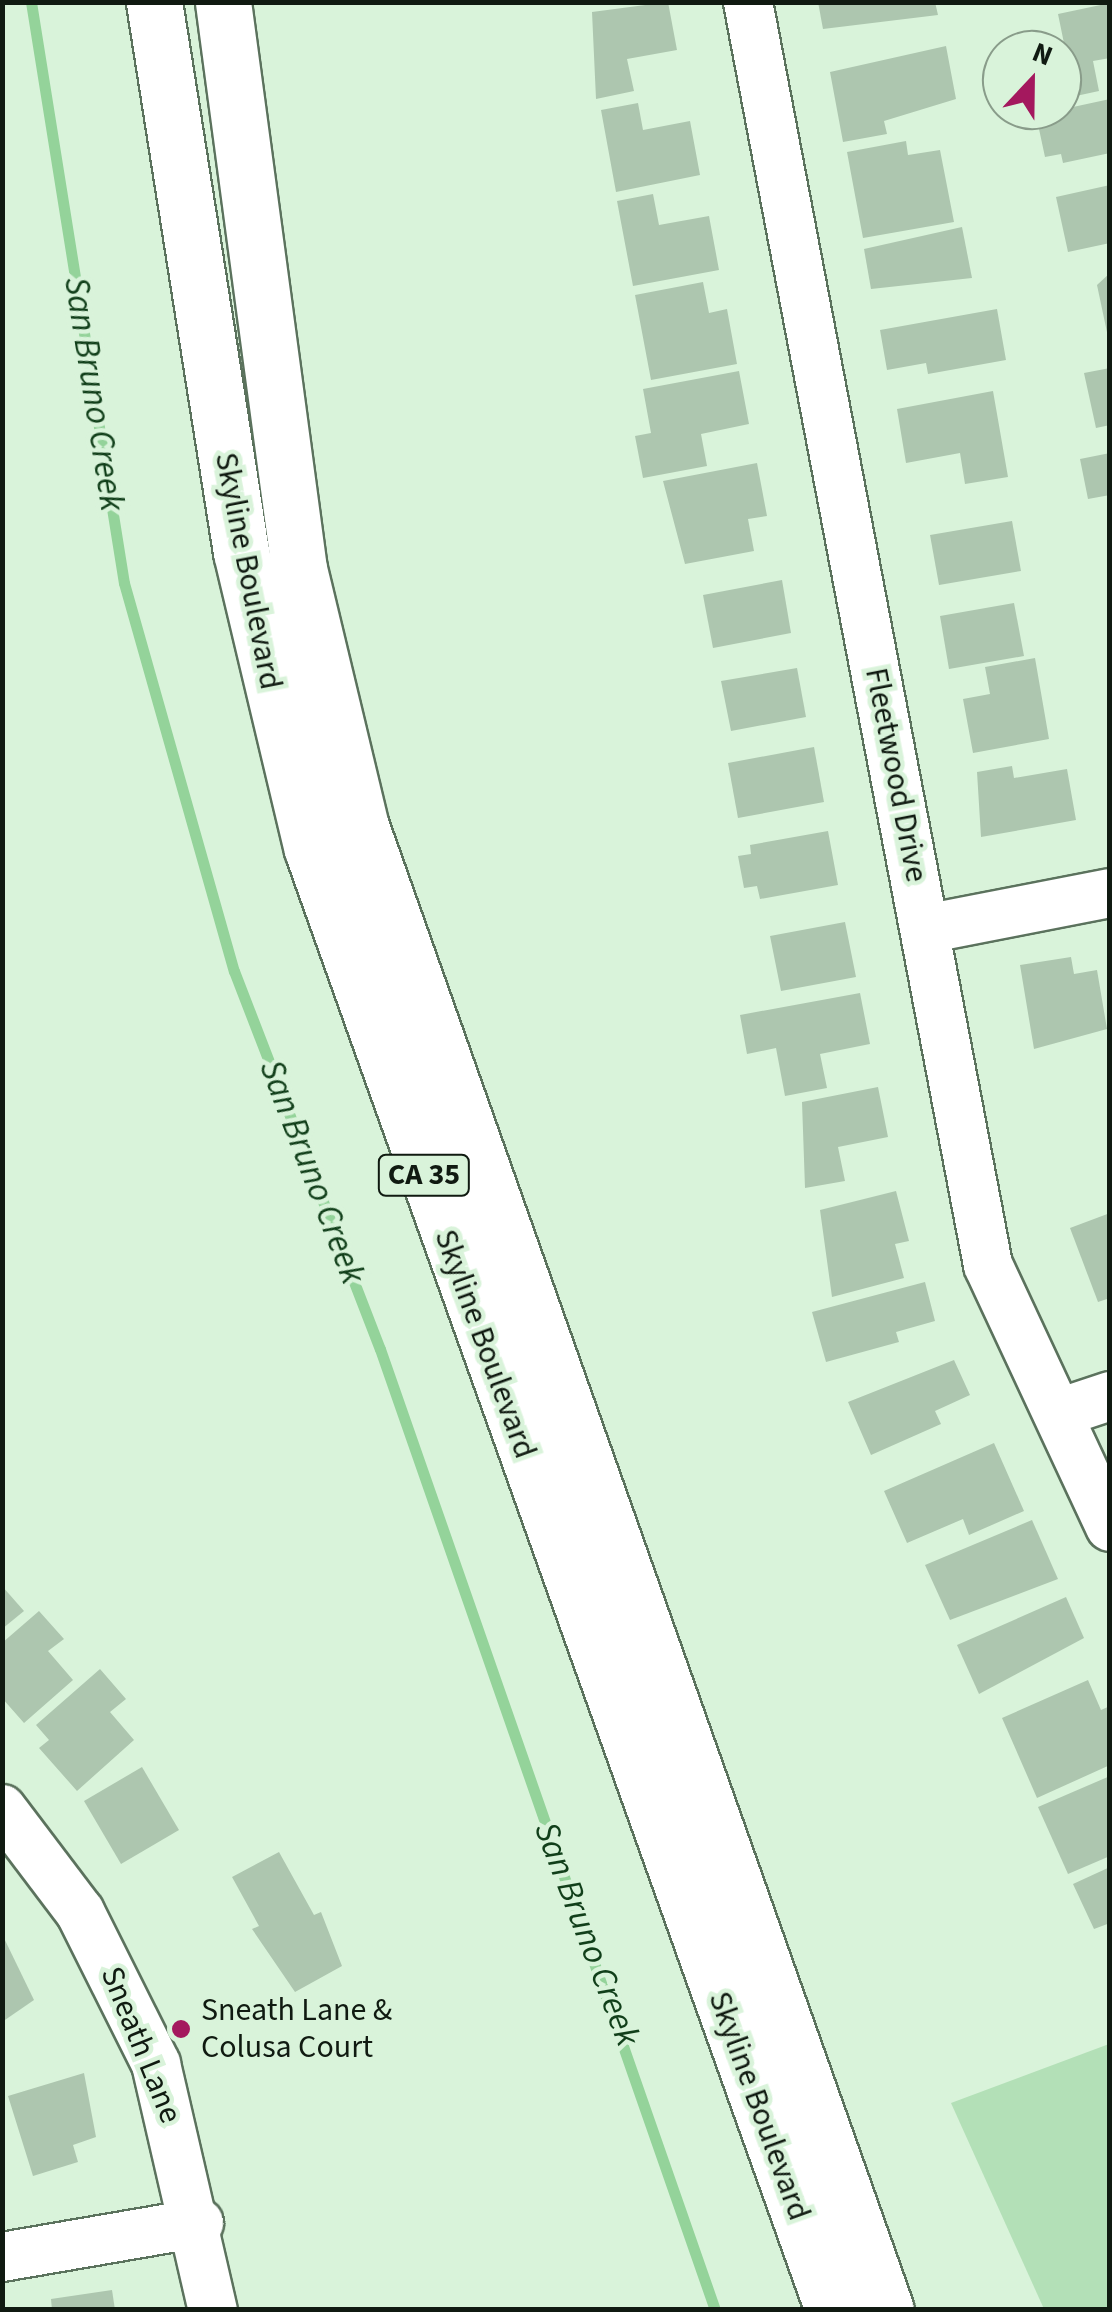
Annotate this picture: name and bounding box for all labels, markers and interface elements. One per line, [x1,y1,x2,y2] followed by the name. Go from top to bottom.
[982,30,1082,130] north arrow
[1026,32,1059,76] text: N
[55,274,133,514] water label: San Bruno Creek
[206,449,290,693] street label: Skyline Boulevard
[856,665,936,885] street label: Fleetwood Drive
[250,1054,374,1290] water label: San Bruno Creek
[376,1150,472,1200] road number: CA 35
[426,1224,544,1464] street label: Skyline Boulevard
[525,1816,649,2052] water label: San Bruno Creek
[92,1961,190,2129] street label: Sneath Lane
[700,1986,818,2226] street label: Skyline Boulevard
[201,1992,392,2067] place label: Sneath Lane & Colusa Court
[170,2018,192,2040] marker: Sneath Lane & Colusa Court

